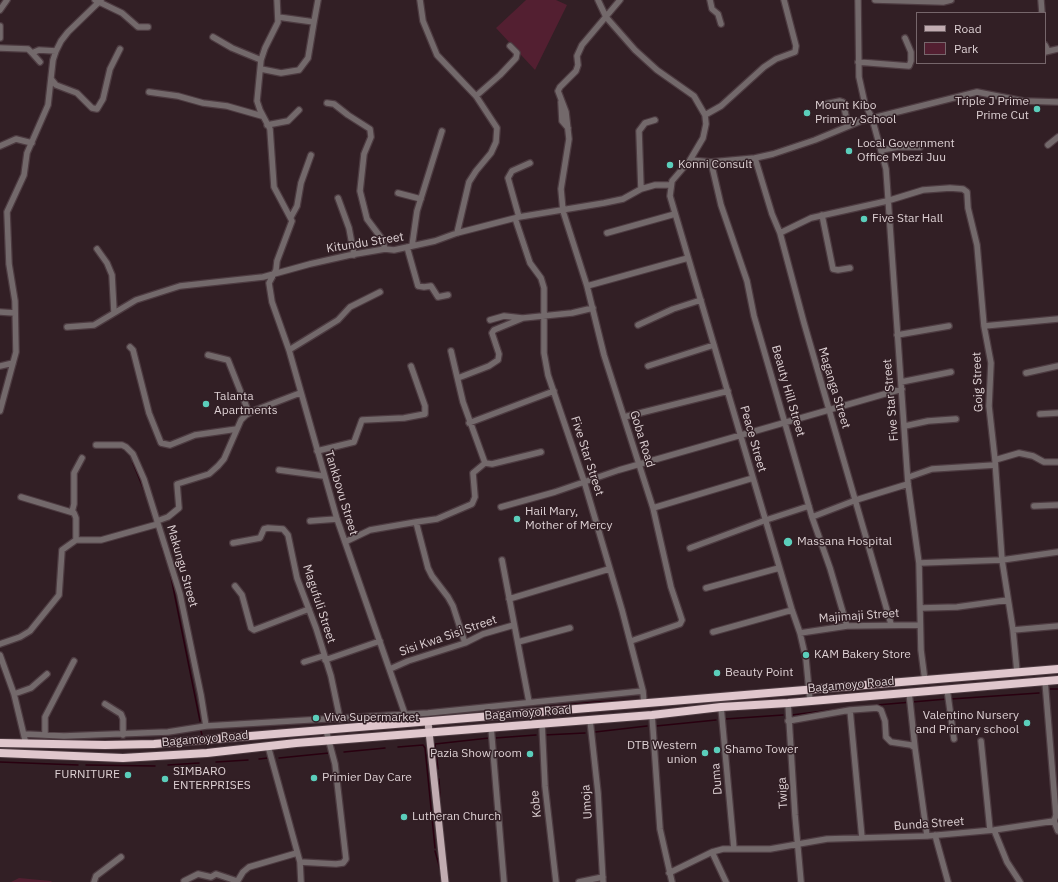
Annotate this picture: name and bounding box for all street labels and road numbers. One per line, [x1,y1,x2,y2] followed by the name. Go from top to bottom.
[325,230,405,256] street label: Kitundu Street
[768,344,808,438] street label: Beauty Hill Street
[815,346,853,430] street label: Maganga Street
[970,352,986,412] street label: Goig Street
[880,358,902,442] street label: Five Star Street
[737,404,769,474] street label: Peace Street
[627,409,657,469] street label: Goba Road
[567,414,607,498] street label: Five Star Street
[321,449,361,537] street label: Tankbovu Street
[163,523,201,609] street label: Makungu Street
[299,563,339,645] street label: Magufuli Street
[818,606,900,626] street label: Majimaji Street
[397,613,499,659] street label: Sisi Kwa Sisi Street
[807,674,895,696] street label: Bagamoyo Road
[484,703,572,723] street label: Bagamoyo Road
[161,728,249,750] street label: Bagamoyo Road
[708,763,726,795] street label: Duma
[775,777,791,809] street label: Twiga
[579,784,595,820] street label: Umoja
[527,790,545,818] street label: Kobe
[893,814,965,834] street label: Bunda Street

